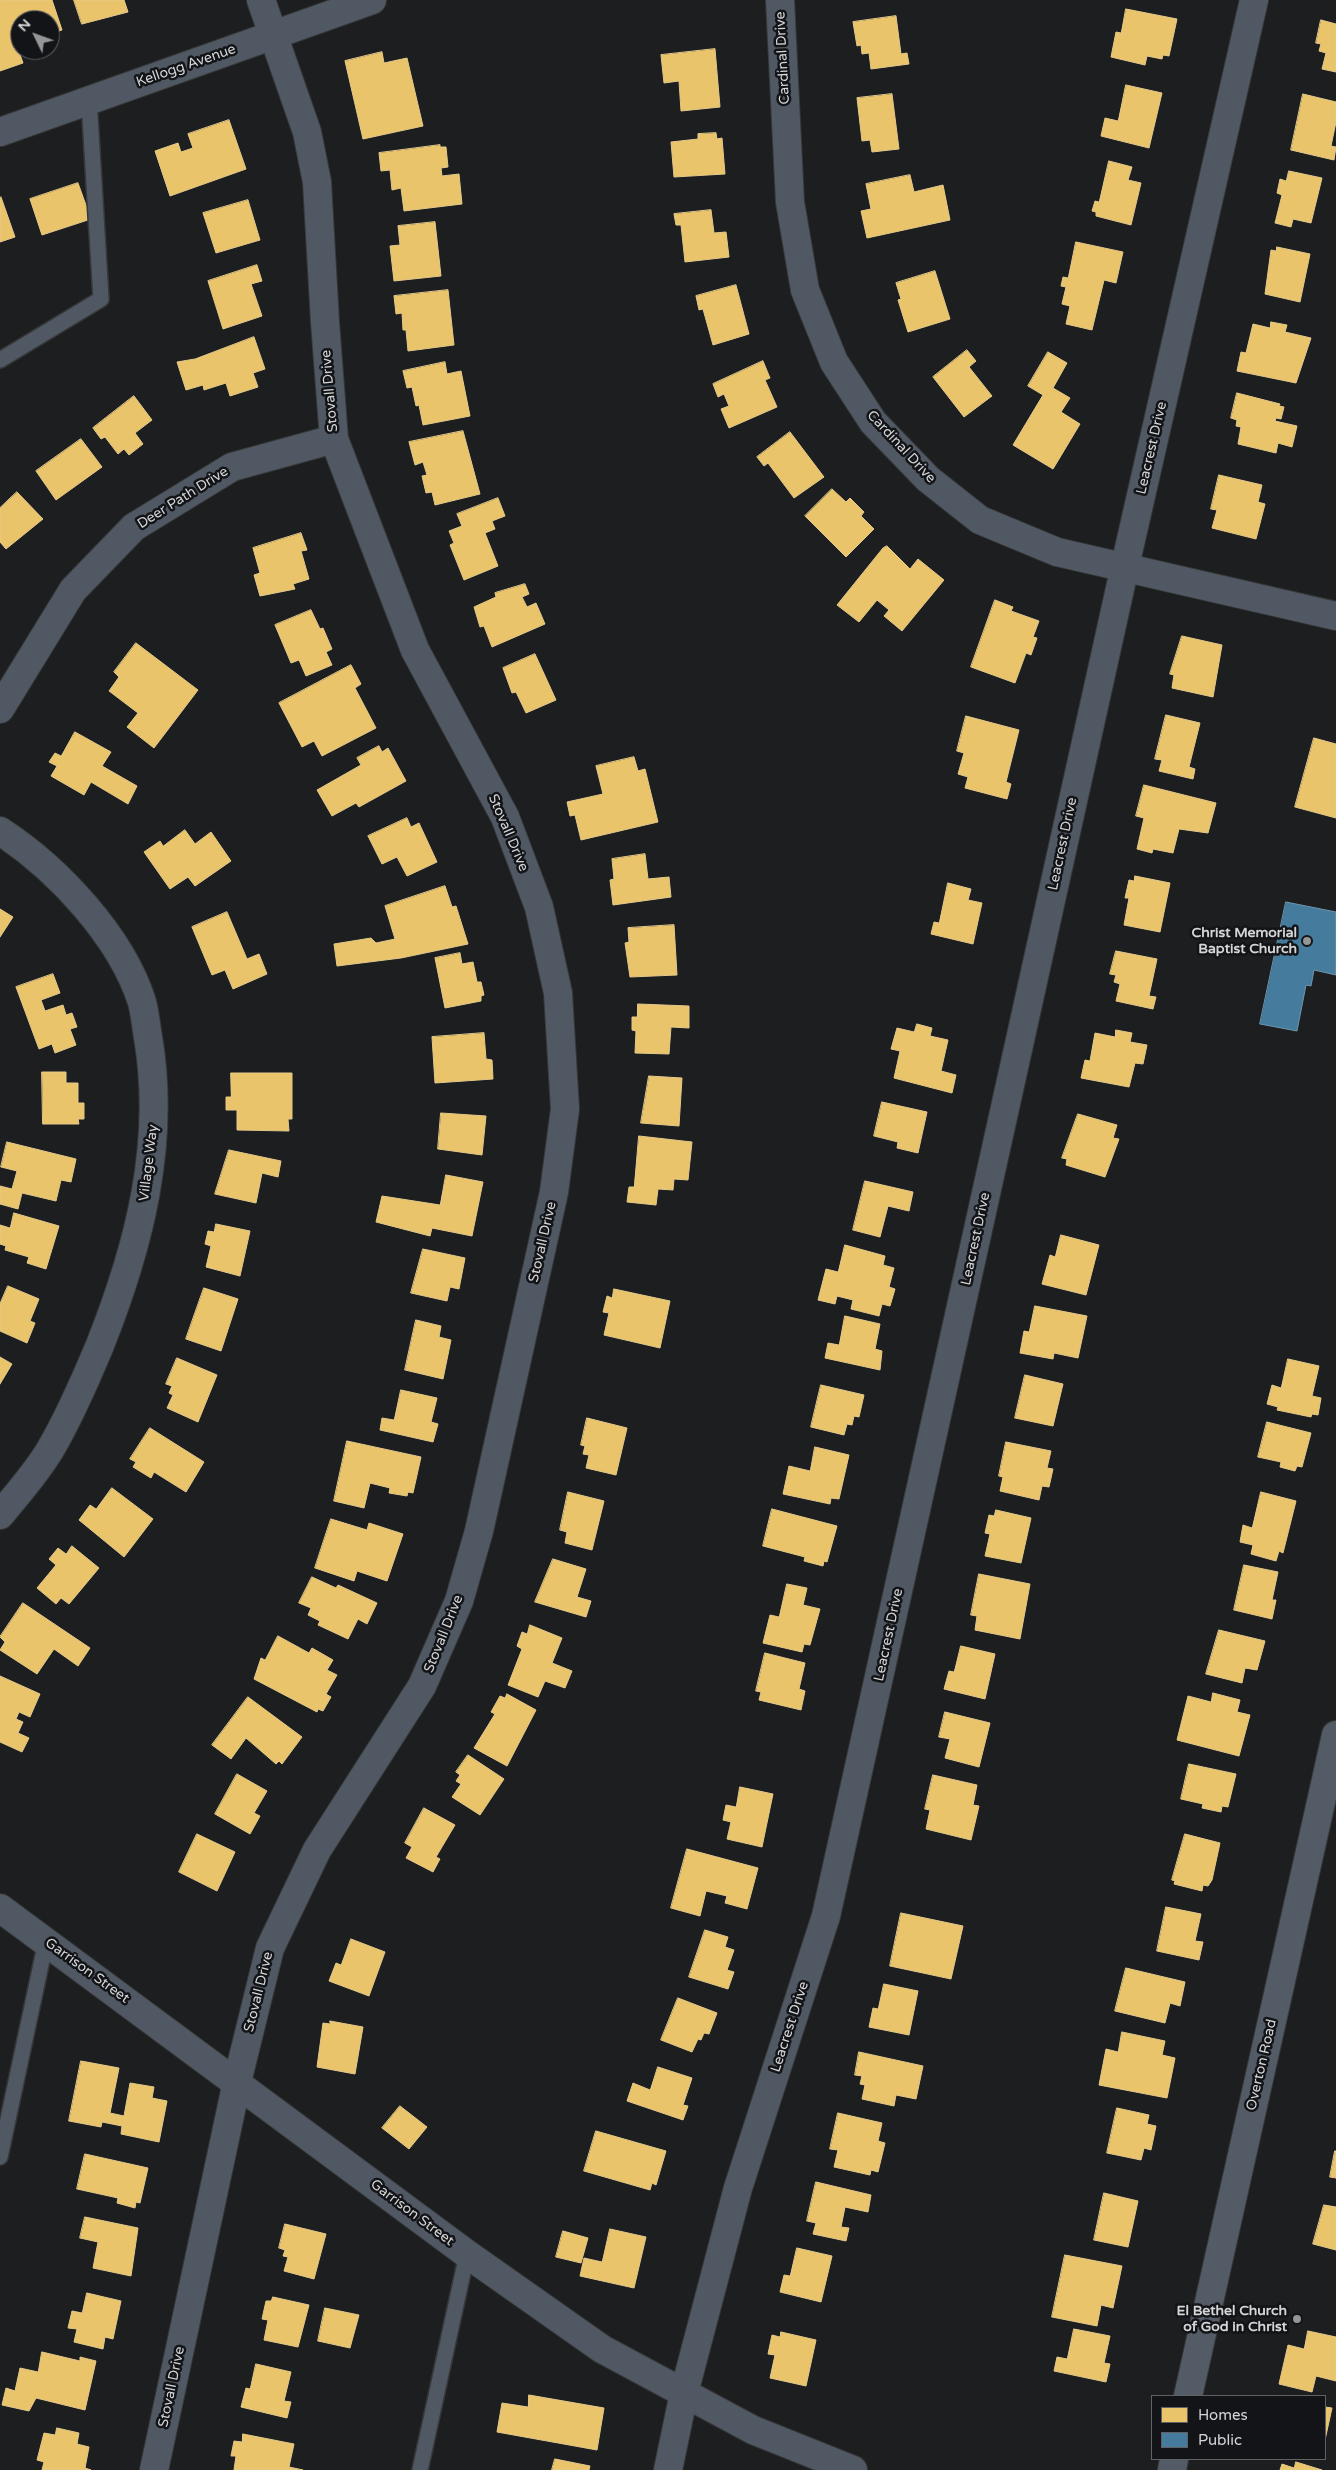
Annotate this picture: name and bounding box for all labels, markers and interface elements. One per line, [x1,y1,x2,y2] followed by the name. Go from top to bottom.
[10,10,60,60] north arrow
[772,11,794,105] street label: Cardinal Drive
[14,15,34,35] text: N
[134,41,238,91] street label: Kellogg Avenue
[318,349,342,433] street label: Stovall Drive
[1133,400,1171,496] street label: Leacrest Drive
[863,407,939,487] street label: Cardinal Drive
[135,463,231,533] street label: Deer Path Drive
[484,792,532,874] street label: Stovall Drive
[1045,796,1081,892] street label: Leacrest Drive
[1191,925,1297,958] place label: Christ Memorial Baptist Church
[1301,935,1313,947] marker: Christ Memorial Baptist Church
[136,1124,162,1202] street label: Village Way
[958,1191,994,1287] street label: Leacrest Drive
[526,1200,560,1284] street label: Stovall Drive
[871,1587,907,1683] street label: Leacrest Drive
[421,1593,467,1675] street label: Stovall Drive
[42,1935,132,2007] street label: Garrison Street
[241,1950,277,2034] street label: Stovall Drive
[767,1979,813,2075] street label: Leacrest Drive
[1243,2018,1281,2112] street label: Overton Road
[367,2176,457,2250] street label: Garrison Street
[1177,2303,1287,2336] place label: El Bethel Church of God in Christ
[1291,2313,1303,2325] marker: El Bethel Church of God in Christ
[155,2345,189,2429] street label: Stovall Drive
[1151,2395,1326,2460] legend
[1198,2406,1248,2424] text: Homes
[1198,2431,1242,2449] text: Public

